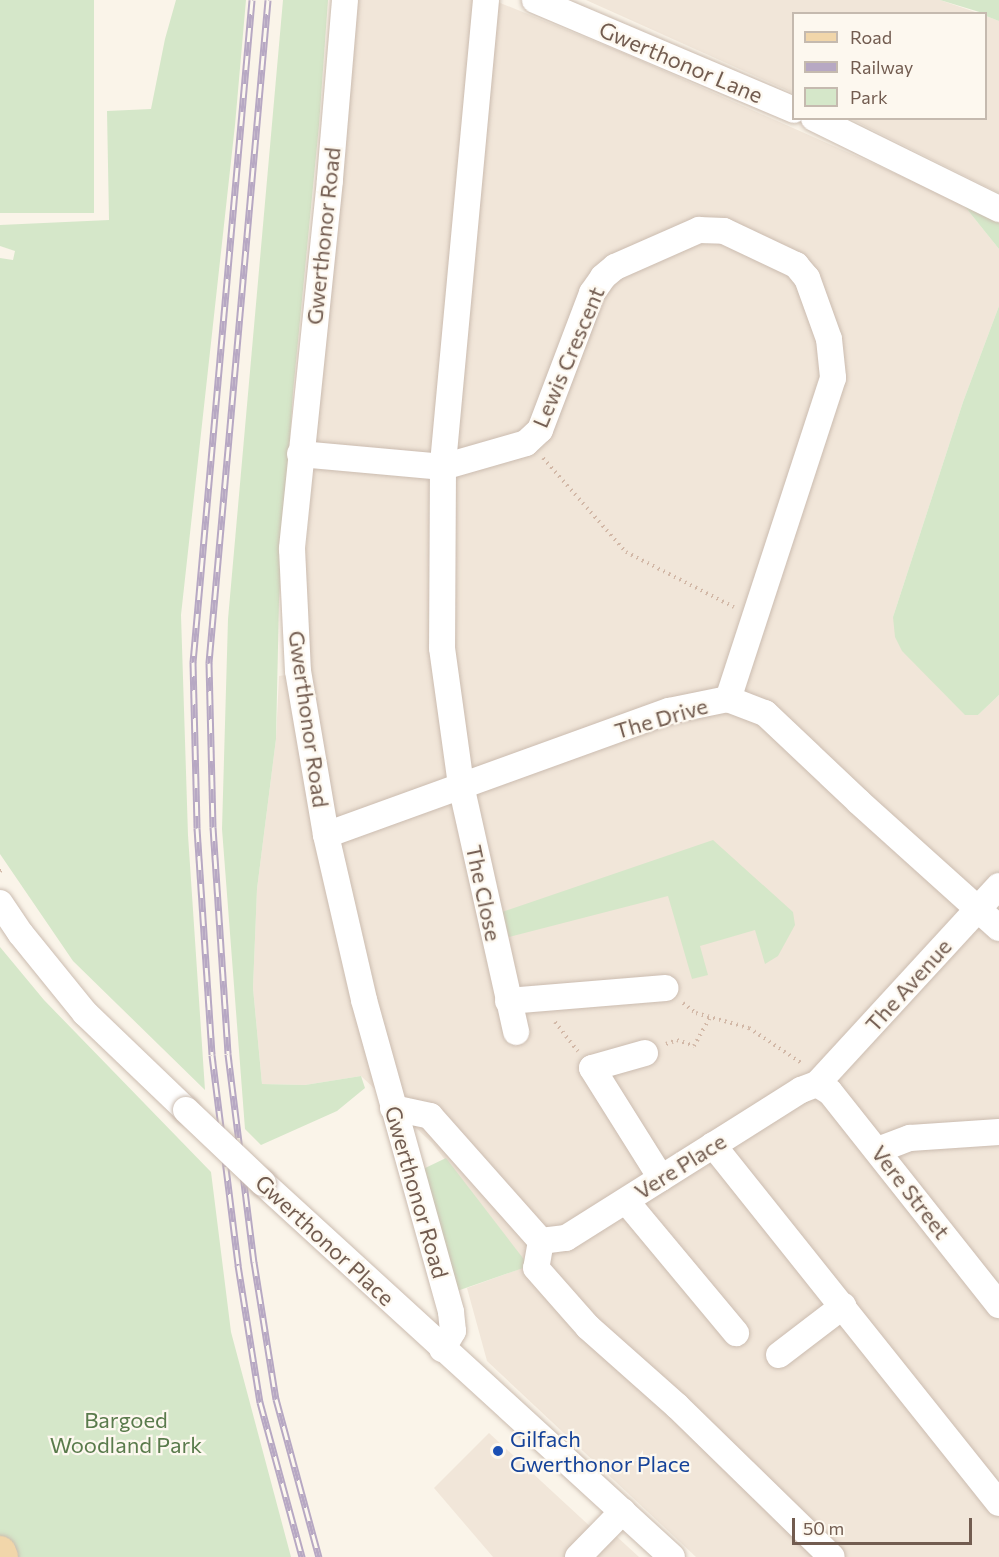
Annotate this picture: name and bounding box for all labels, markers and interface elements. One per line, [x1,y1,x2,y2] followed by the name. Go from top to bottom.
[792,12,987,120] legend
[595,16,767,108] street label: Gwerthonor Lane
[850,26,892,48] text: Road
[850,56,913,78] text: Railway
[850,86,888,108] text: Park
[301,146,345,326] street label: Gwerthonor Road
[526,283,610,431] street label: Lewis Crescent
[284,629,334,809] street label: Gwerthonor Road
[611,692,711,744] street label: The Drive
[461,842,507,944] street label: The Close
[859,933,957,1037] street label: The Avenue
[380,1103,454,1281] street label: Gwerthonor Road
[629,1128,731,1204] street label: Vere Place
[866,1140,956,1244] street label: Vere Street
[250,1169,400,1311] street label: Gwerthonor Place
[50,1406,202,1458] park label: Bargoed Woodland Park
[510,1425,690,1476] place label: Gilfach Gwerthonor Place
[491,1444,505,1458] marker: Gilfach Gwerthonor Place
[795,1506,975,1544] scale bar
[803,1517,844,1539] text: 50 m

